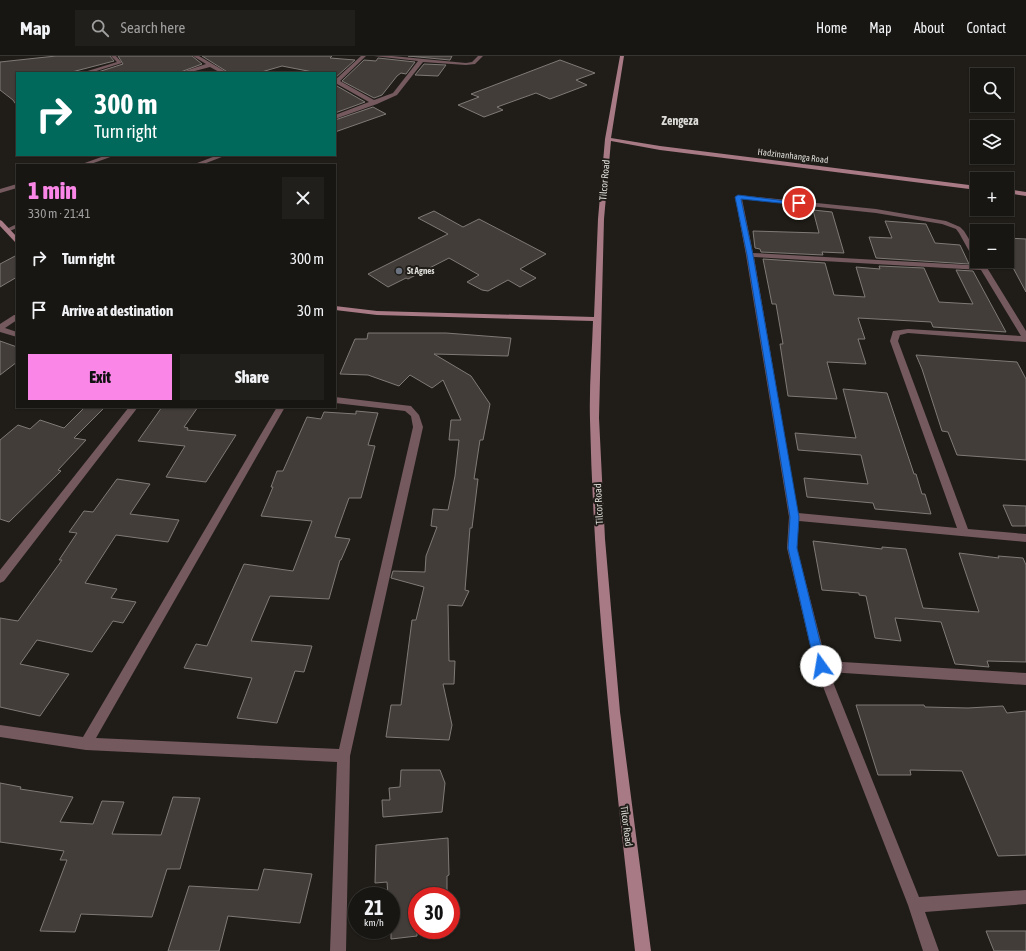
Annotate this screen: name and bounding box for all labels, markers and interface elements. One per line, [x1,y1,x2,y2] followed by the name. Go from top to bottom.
[75,10,355,46] search box
[20,17,51,39] text: Map
[89,17,111,39] icon: search
[121,19,185,36] text: Search here
[816,20,847,36] text: Home
[869,20,892,36] text: Map
[914,20,945,36] text: About
[967,20,1006,36] text: Contact
[970,68,1014,268] map controls
[970,68,1014,112] button: search
[28,88,80,140] icon: right
[94,88,157,120] text: 300 m
[662,114,699,128] district label: Zengeza
[970,120,1014,164] button: layers
[94,121,157,142] text: Turn right
[757,147,829,165] street label: Hadzinanhanga Road
[597,159,612,201] street label: Tilcor Road
[970,172,1014,216] button: +
[28,177,77,204] text: 1 min
[282,177,324,219] button: close
[782,186,816,220] pin
[788,192,810,214] icon: arrive
[28,206,91,221] text: 330 m · 21:41
[970,224,1014,268] button: −
[28,247,50,269] icon: right
[62,250,115,267] text: Turn right
[290,250,324,267] text: 300 m
[394,266,404,276] marker: St Agnes
[407,266,435,276] place label: St Agnes
[28,299,50,321] icon: arrive
[62,302,173,319] text: Arrive at destination
[297,302,324,319] text: 30 m
[28,354,172,400] button: Exit
[180,354,324,400] button: Share
[592,483,605,525] street label: Tilcor Road
[800,645,842,687] position arrow
[619,805,634,847] street label: Tilcor Road
[408,887,460,939] speed limit sign: 30
[365,896,383,919] text: 21
[364,917,384,928] text: km/h

